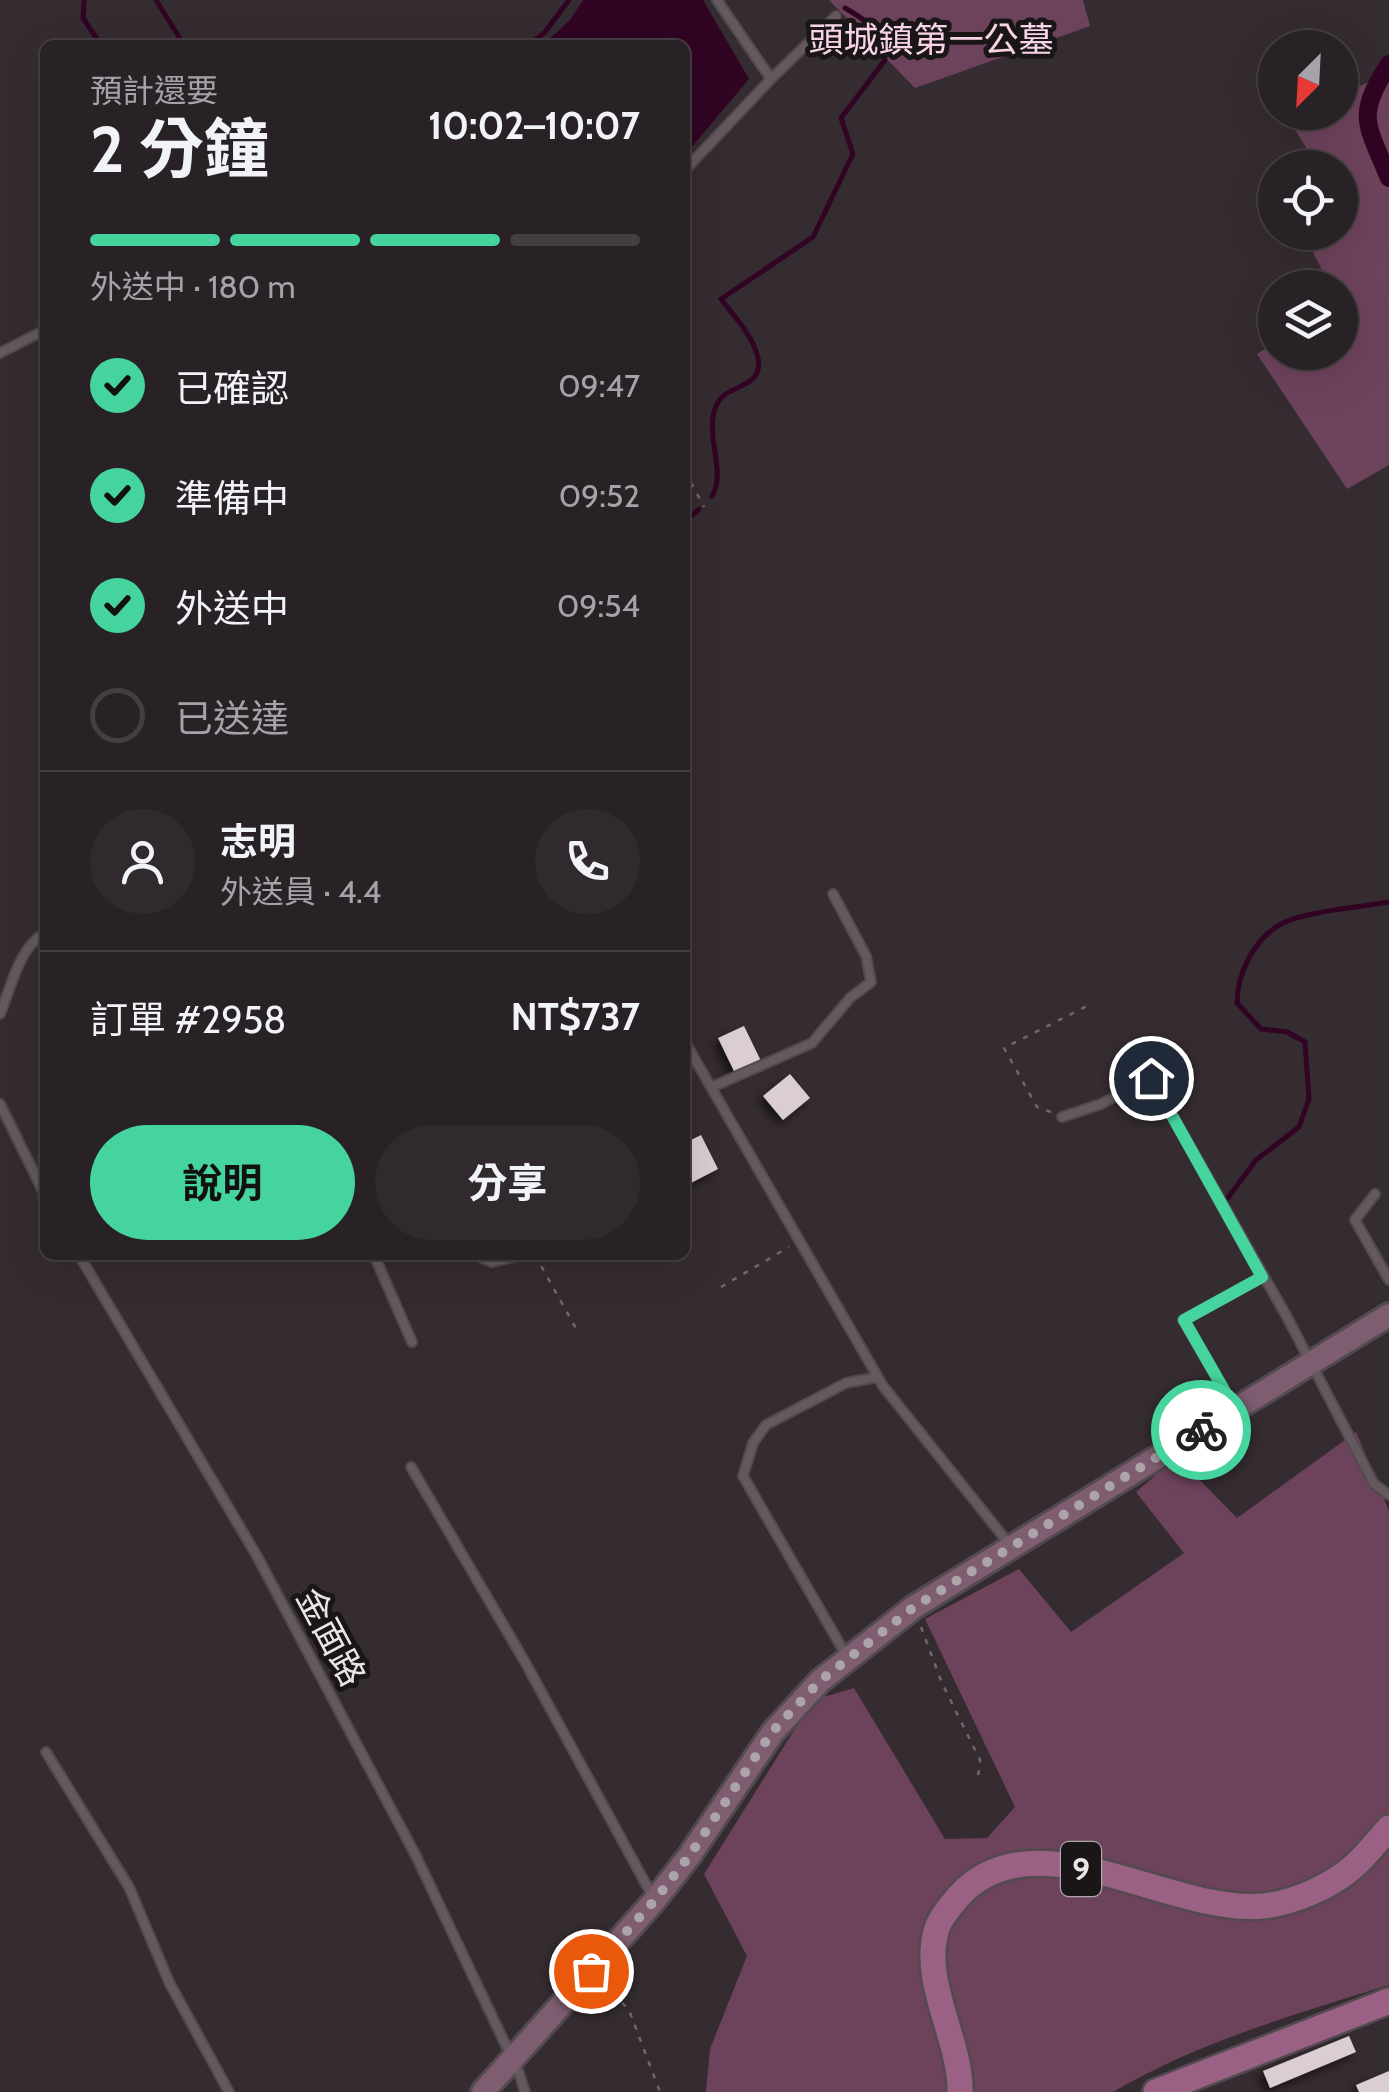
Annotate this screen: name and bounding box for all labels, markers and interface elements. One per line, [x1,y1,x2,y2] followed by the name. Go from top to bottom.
[808,18,1054,61] park label: 頭城鎮第一公墓
[1258,30,1358,130] north arrow
[1258,30,1358,370] map controls
[90,71,218,110] text: 預計還要
[428,102,640,149] text: 10:02–10:07
[90,109,269,188] text: 2 分鐘
[1258,150,1358,250] button: locate
[90,267,295,306] text: 外送中 · 180 m
[1258,270,1358,370] button: layers
[90,358,145,413] icon: check
[175,365,289,412] text: 已確認
[558,366,640,405] text: 09:47
[90,468,145,523] icon: check
[175,475,289,522] text: 準備中
[559,476,640,515] text: 09:52
[90,578,145,633] icon: check
[175,585,289,632] text: 外送中
[557,586,640,625] text: 09:54
[175,695,289,742] text: 已送達
[90,809,195,914] button: person
[535,809,640,914] button: phone
[220,818,296,865] text: 志明
[220,872,381,911] text: 外送員 · 4.4
[511,993,640,1040] text: NT$737
[90,996,286,1043] text: 訂單 #2958
[1109,1036,1194,1121] pin
[1124,1051,1179,1106] icon: home
[90,1125,355,1240] button: 說明
[375,1125,640,1240] button: 分享
[1151,1380,1251,1480] courier
[1174,1403,1229,1458] icon: bike
[288,1580,375,1693] street label: 金面路
[1061,1842,1101,1896] road number: 9
[549,1929,634,2014] pin
[564,1944,619,1999] icon: bag

